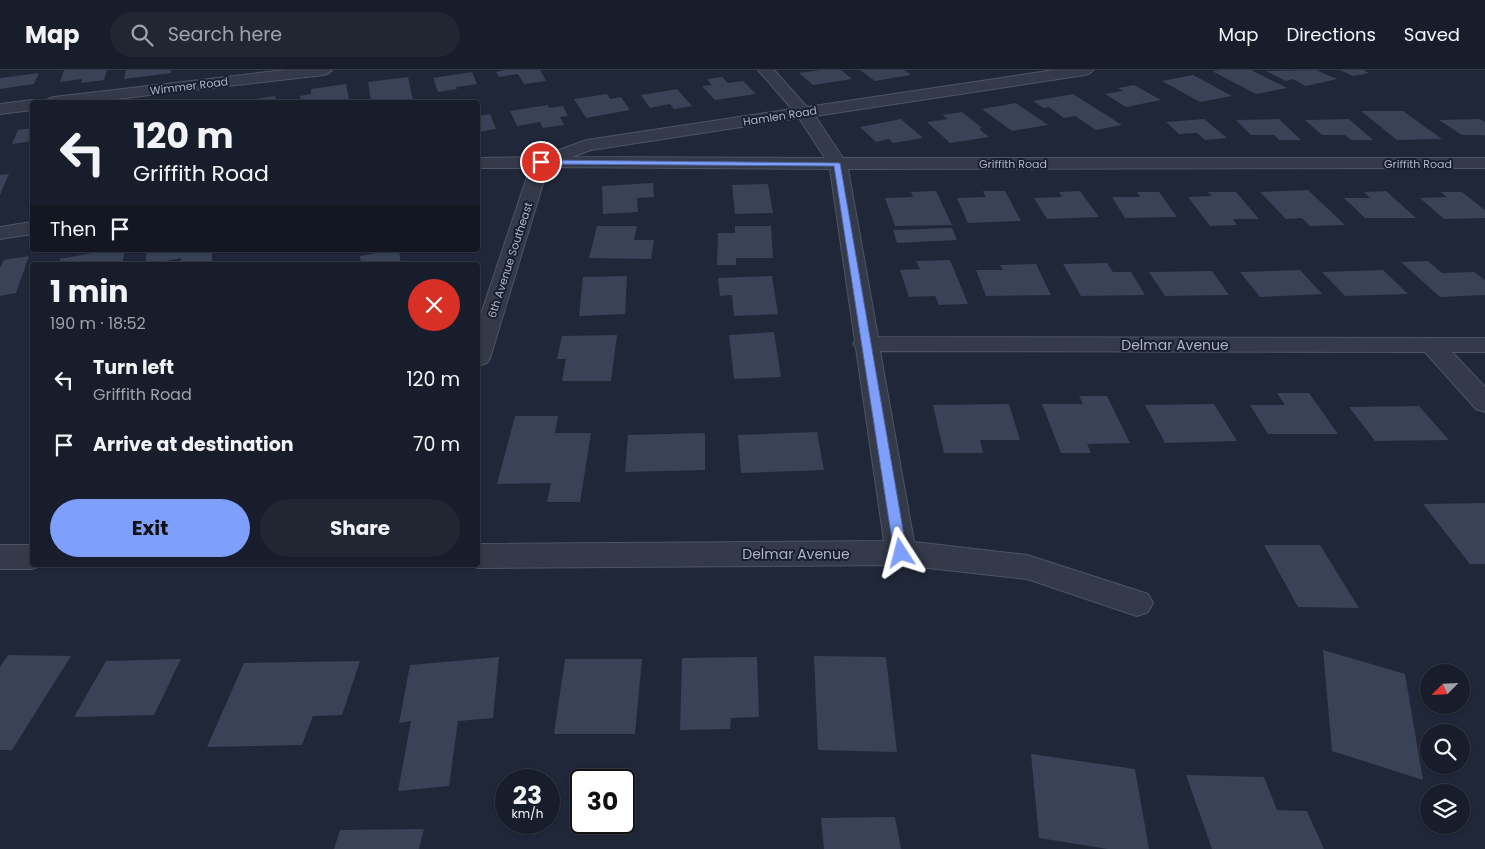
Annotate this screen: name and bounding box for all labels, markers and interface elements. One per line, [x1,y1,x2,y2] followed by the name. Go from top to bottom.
[110,12,460,57] search box
[25,18,80,51] text: Map
[128,21,156,49] icon: search
[168,21,282,48] text: Search here
[1219,22,1258,47] text: Map
[1286,22,1376,47] text: Directions
[1404,22,1460,47] text: Saved
[149,73,229,99] street label: Wimmer Road
[742,102,818,130] street label: Hamlen Road
[133,111,233,160] text: 120 m
[50,120,115,185] icon: left
[520,141,562,183] pin
[527,148,555,176] icon: arrive
[979,156,1047,172] street label: Griffith Road
[1384,156,1452,172] street label: Griffith Road
[133,158,269,189] text: Griffith Road
[484,200,536,320] street label: 6th Avenue Southeast
[106,215,134,243] icon: arrive
[50,216,96,243] text: Then
[50,270,128,313] text: 1 min
[408,279,460,331] button: close
[50,312,146,335] text: 190 m · 18:52
[1121,335,1229,355] street label: Delmar Avenue
[93,354,174,381] text: Turn left
[50,366,78,394] icon: left
[406,366,460,393] text: 120 m
[93,383,192,406] text: Griffith Road
[50,431,78,459] icon: arrive
[93,431,294,458] text: Arrive at destination
[413,431,460,458] text: 70 m
[50,499,250,557] button: Exit
[260,499,460,557] button: Share
[874,526,926,578] position arrow
[742,544,850,564] street label: Delmar Avenue
[1420,664,1470,714] north arrow
[1420,664,1470,834] map controls
[1420,724,1470,774] button: search
[570,769,635,834] speed limit sign: 30
[513,778,542,813] text: 23
[1420,784,1470,834] button: layers
[512,805,543,822] text: km/h

